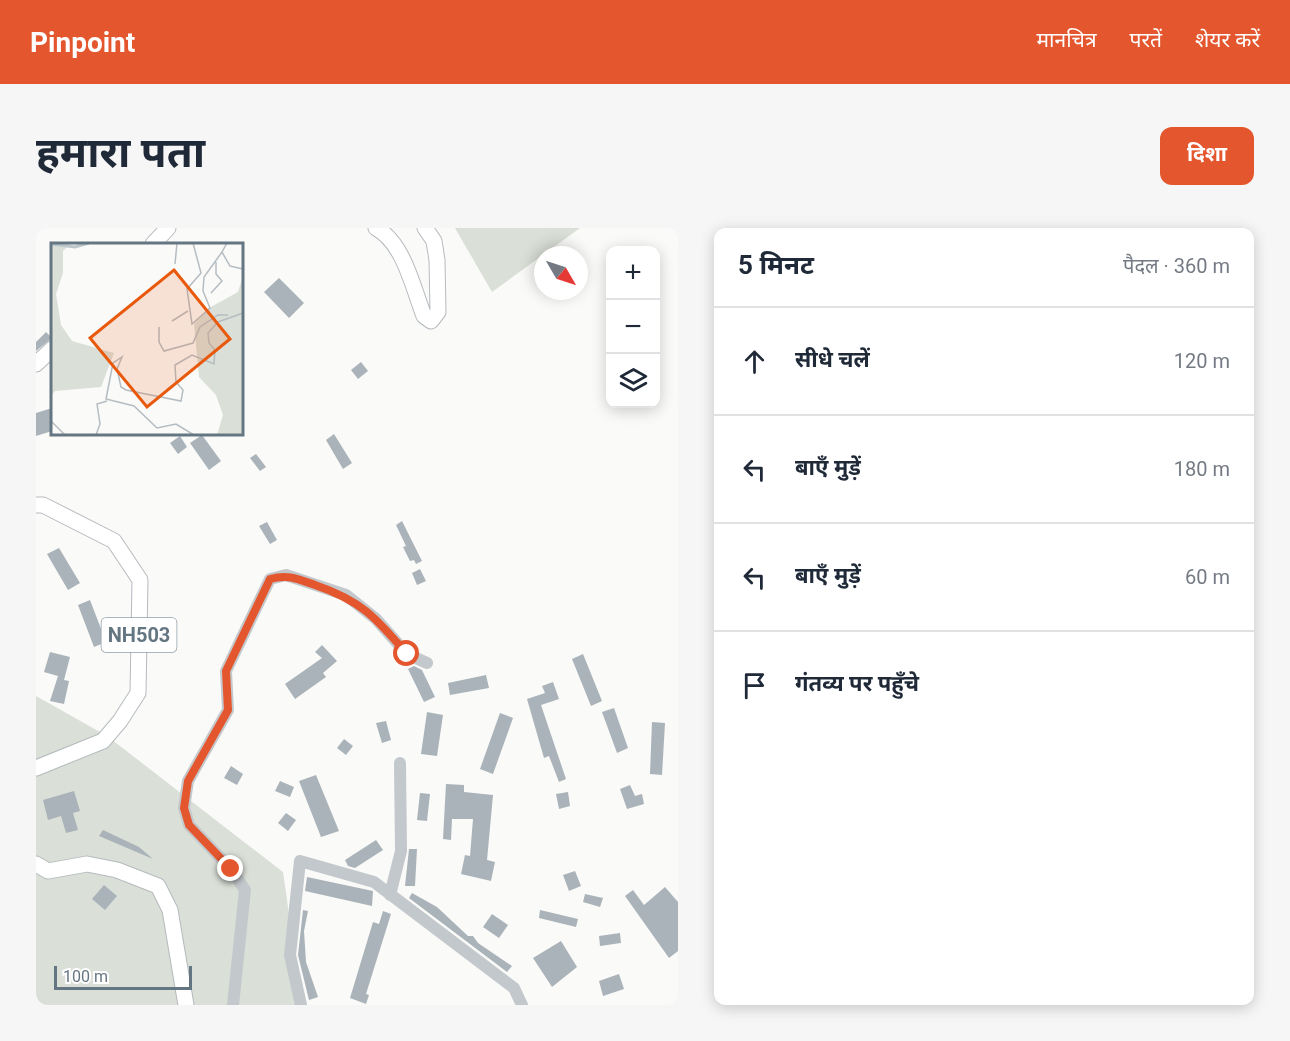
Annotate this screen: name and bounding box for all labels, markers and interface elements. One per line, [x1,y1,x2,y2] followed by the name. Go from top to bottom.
[30,26,135,59] text: Pinpoint
[1036,28,1097,52] text: मानचित्र
[1130,28,1162,52] text: परतें
[1195,28,1260,52] text: शेयर करें
[1160,127,1254,185] button: दिशा
[36,128,205,177] text: हमारा पता
[51,243,243,435] inset map
[534,246,588,300] north arrow
[606,246,660,408] map controls
[606,246,660,300] button: +
[738,250,814,280] text: 5 मिनट
[1123,254,1230,278] text: पैदल · 360 m
[606,300,660,354] button: −
[738,345,771,378] icon: ahead
[795,347,870,372] text: सीधे चलें
[1174,349,1230,373] text: 120 m
[606,354,660,408] button: layers
[738,453,771,486] icon: left
[795,455,861,480] text: बाएँ मुड़ें
[1174,457,1230,481] text: 180 m
[738,561,771,594] icon: left
[795,563,861,588] text: बाएँ मुड़ें
[1185,565,1230,589] text: 60 m
[102,618,176,652] road number: NH503
[393,640,419,666] route start
[738,669,771,702] icon: arrive
[795,671,919,696] text: गंतव्य पर पहुँचे
[217,855,243,881] route end
[54,963,192,990] scale bar
[63,967,108,986] text: 100 m

